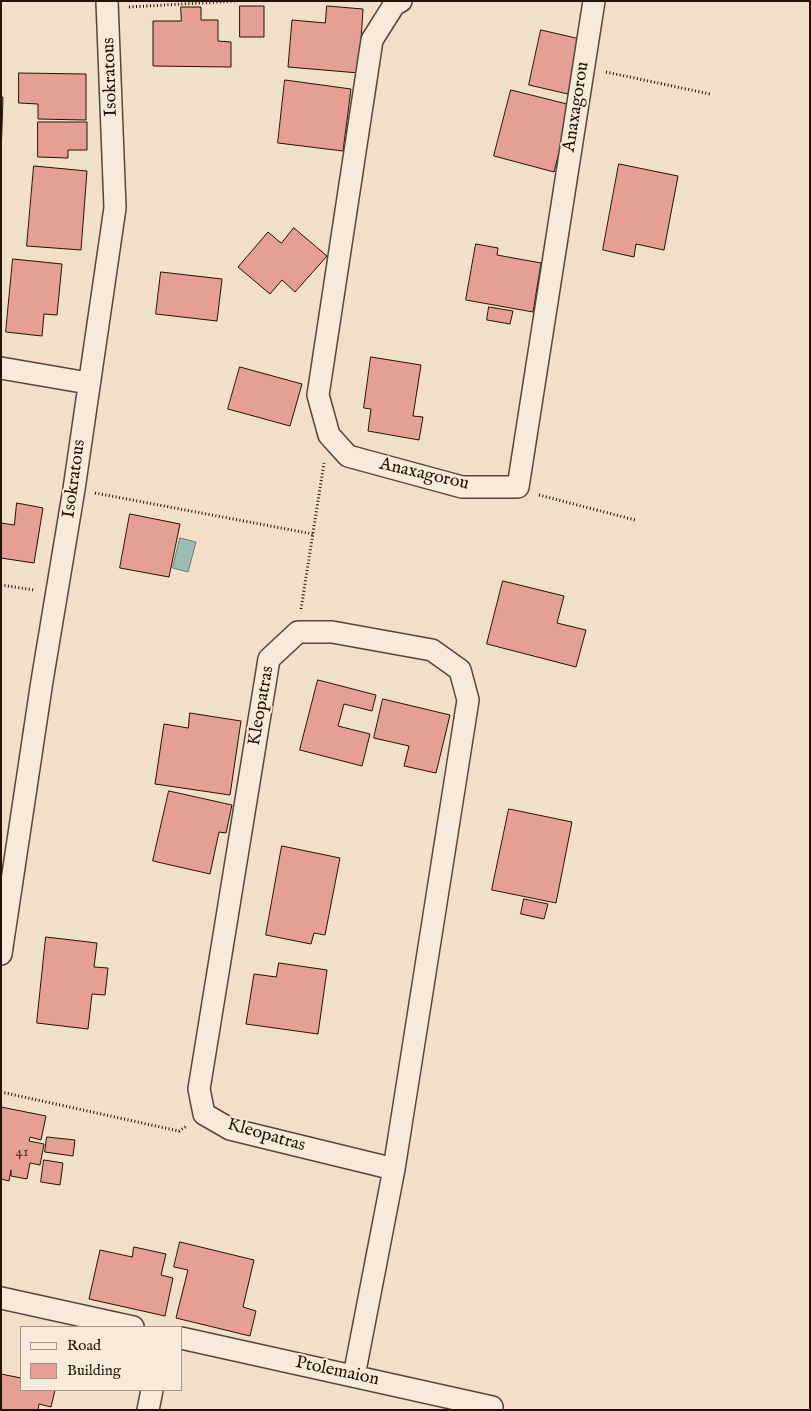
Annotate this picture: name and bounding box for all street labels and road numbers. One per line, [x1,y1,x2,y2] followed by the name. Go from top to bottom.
[99,37,123,117] street label: Isokratous
[559,60,595,154] street label: Anaxagorou
[59,438,91,520] street label: Isokratous
[377,454,471,496] street label: Anaxagorou
[244,665,280,747] street label: Kleopatras
[224,1115,308,1157] street label: Kleopatras
[293,1353,381,1391] street label: Ptolemaion

